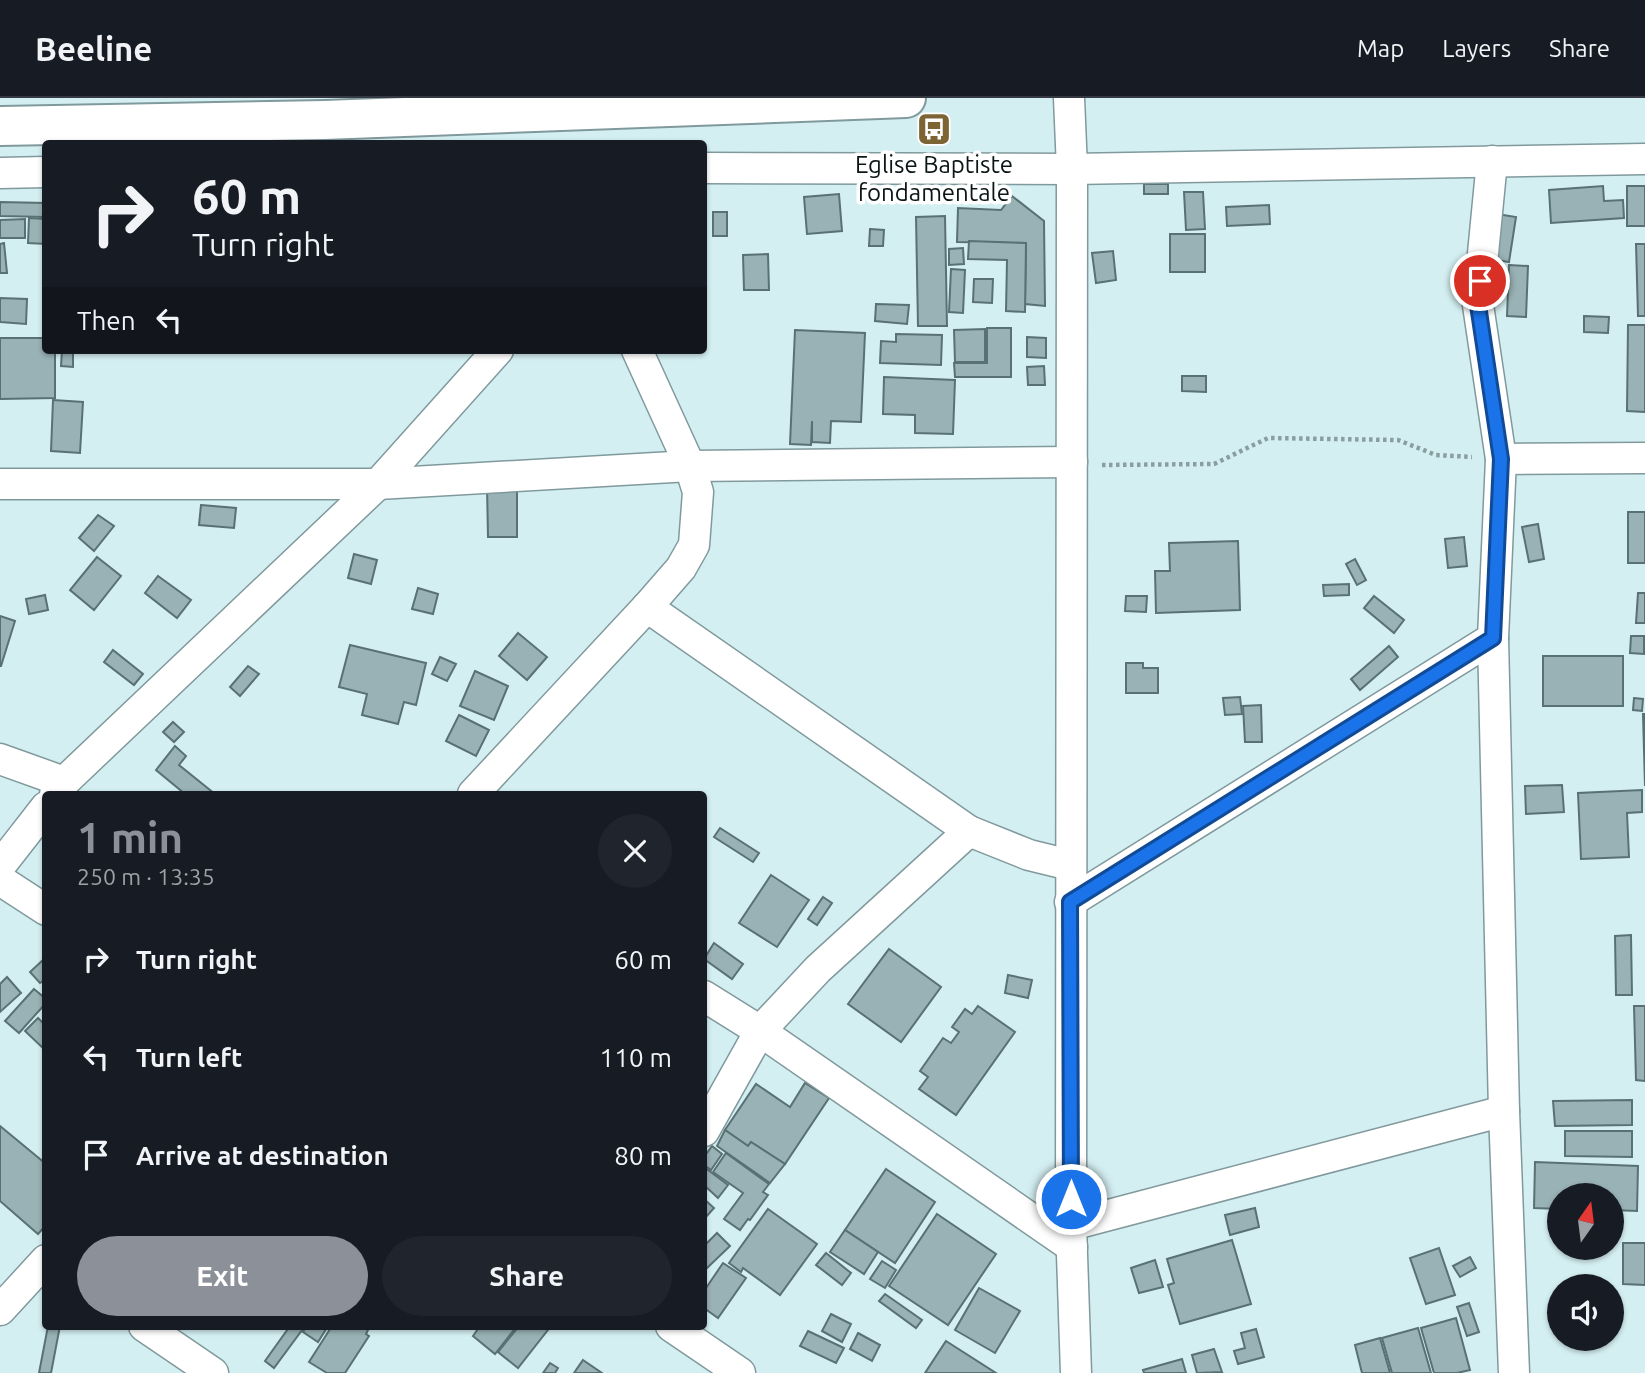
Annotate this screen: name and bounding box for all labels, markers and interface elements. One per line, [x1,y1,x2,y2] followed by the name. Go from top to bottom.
[35,30,152,67] text: Beeline
[1357,35,1404,62] text: Map
[1442,35,1511,62] text: Layers
[1549,35,1610,62] text: Share
[915,110,953,148] bus stop icon: Eglise Baptiste fondamentale
[855,151,1013,206] place label: Eglise Baptiste fondamentale
[77,168,168,259] icon: right
[192,168,301,223] text: 60 m
[192,226,334,262] text: Turn right
[1450,251,1510,311] pin
[1461,262,1499,300] icon: arrive
[150,301,188,339] icon: left
[77,306,136,335] text: Then
[77,814,183,861] text: 1 min
[598,814,672,888] button: close
[77,864,215,889] text: 250 m · 13:35
[77,940,115,978] icon: right
[136,945,257,974] text: Turn right
[614,945,672,974] text: 60 m
[77,1038,115,1076] icon: left
[136,1043,242,1072] text: Turn left
[600,1043,672,1072] text: 110 m
[77,1136,115,1174] icon: arrive
[136,1141,389,1170] text: Arrive at destination
[614,1141,672,1170] text: 80 m
[1034,1162,1108,1236] position arrow
[1547,1183,1624,1260] north arrow
[1547,1183,1624,1351] map controls
[77,1236,368,1316] button: Exit
[382,1236,672,1316] button: Share
[1547,1274,1624,1351] button: sound

